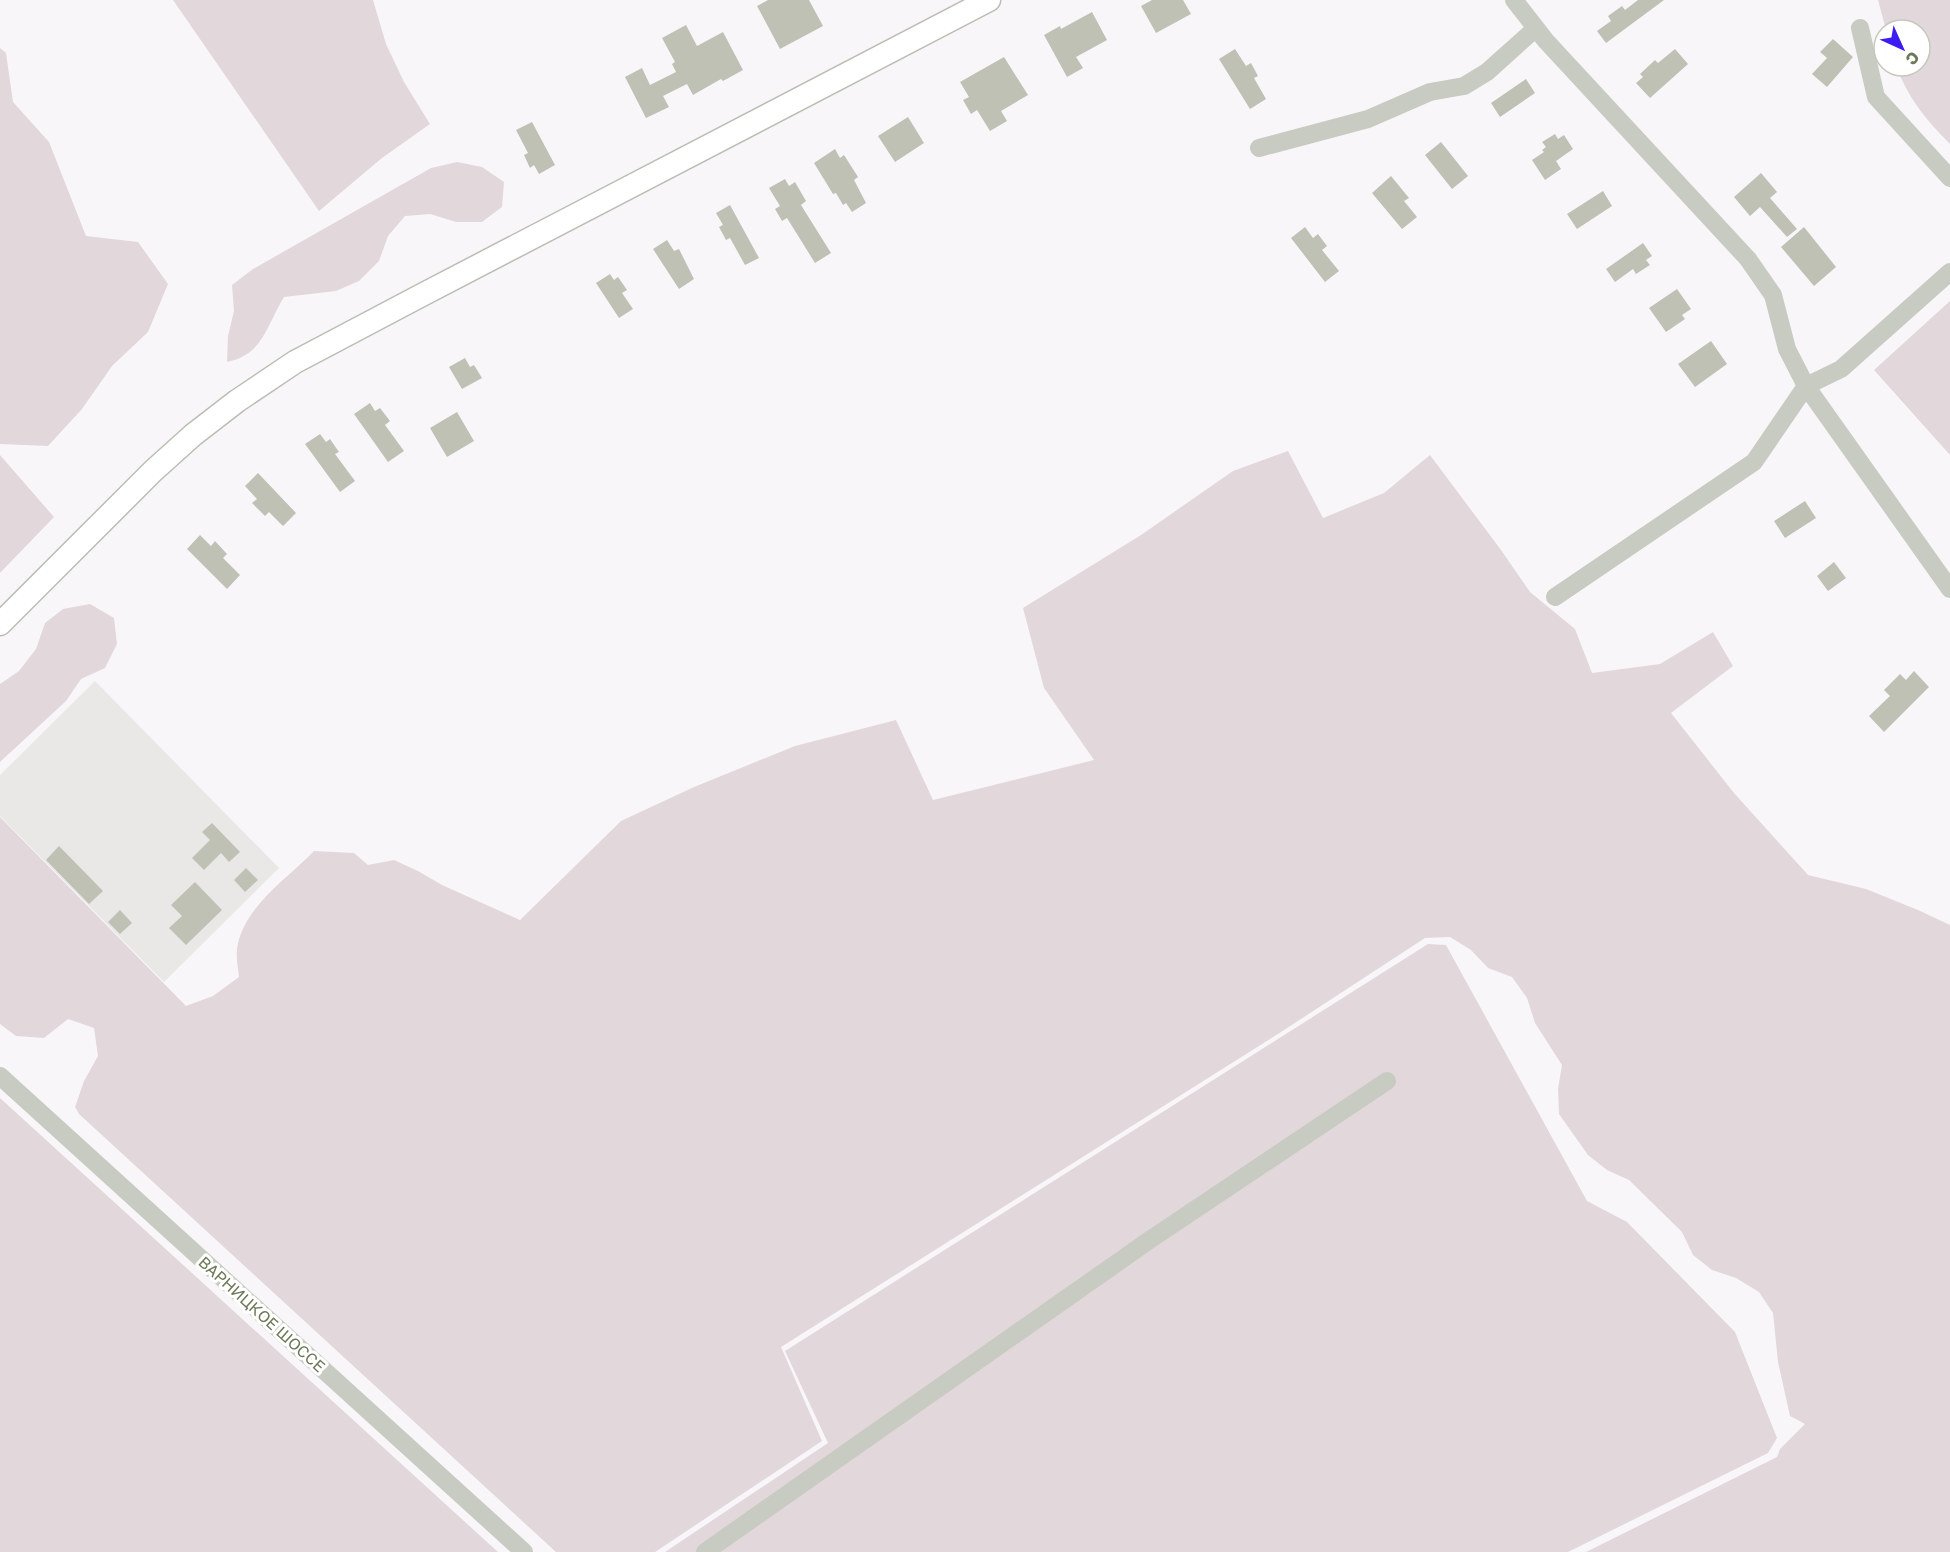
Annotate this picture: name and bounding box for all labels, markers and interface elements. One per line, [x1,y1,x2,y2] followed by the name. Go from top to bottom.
[1872,18,1932,78] north arrow
[1902,48,1924,70] text: С
[195,1252,329,1376] street label: ВАРНИЦКОЕ ШОССЕ

